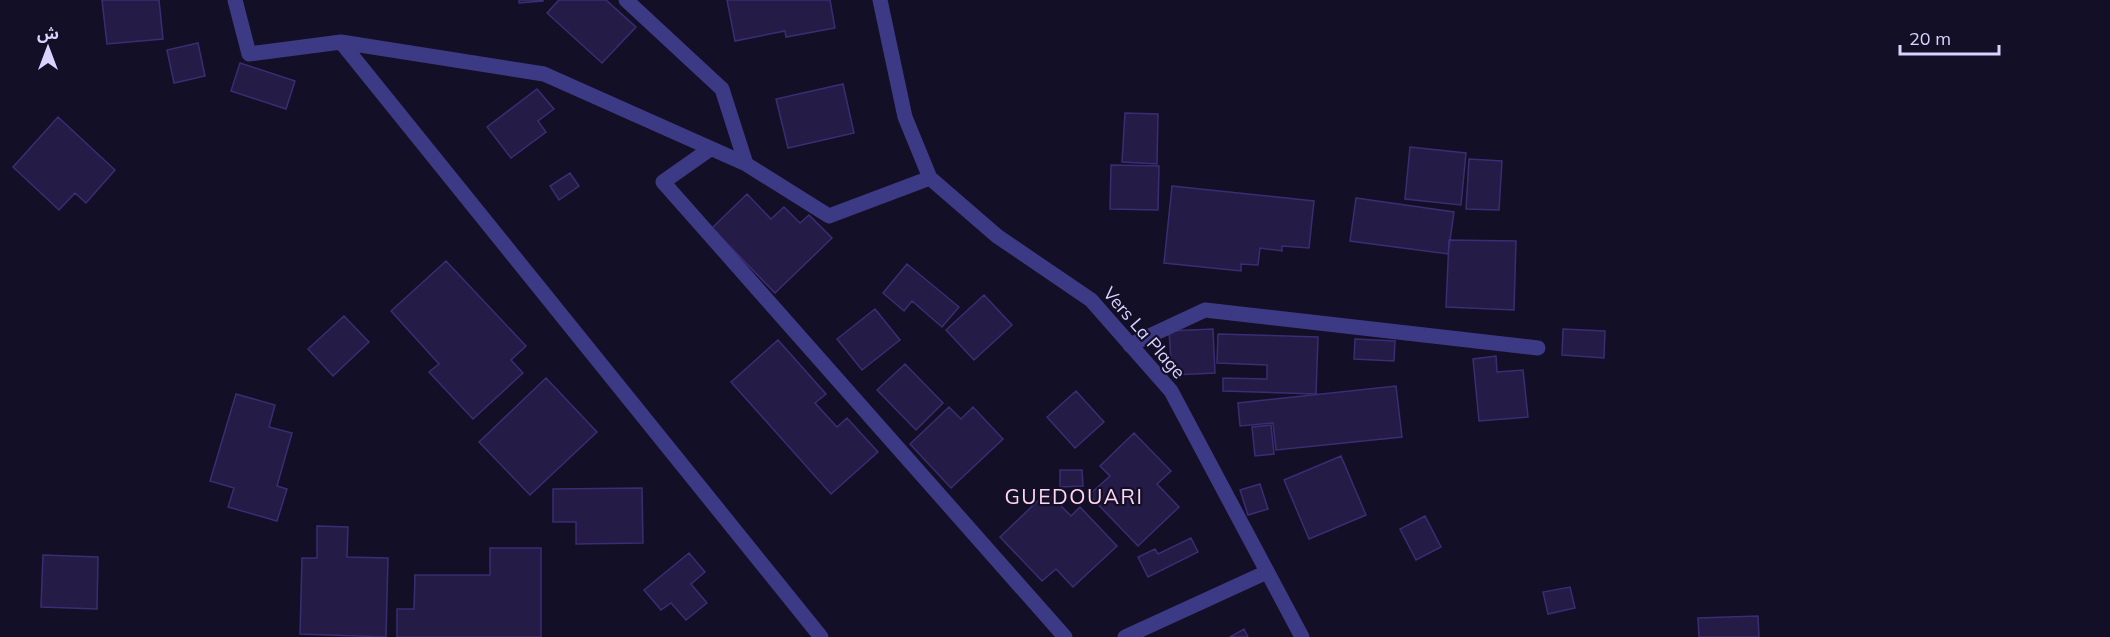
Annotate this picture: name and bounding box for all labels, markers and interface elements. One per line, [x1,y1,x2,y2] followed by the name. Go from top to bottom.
[18,18,78,78] north arrow
[1900,18,1999,56] scale bar
[37,23,59,43] text: ش
[1909,27,1951,50] text: 20 m
[1098,282,1190,383] street label: Vers La Plage
[1004,483,1144,509] district label: GUEDOUARI

